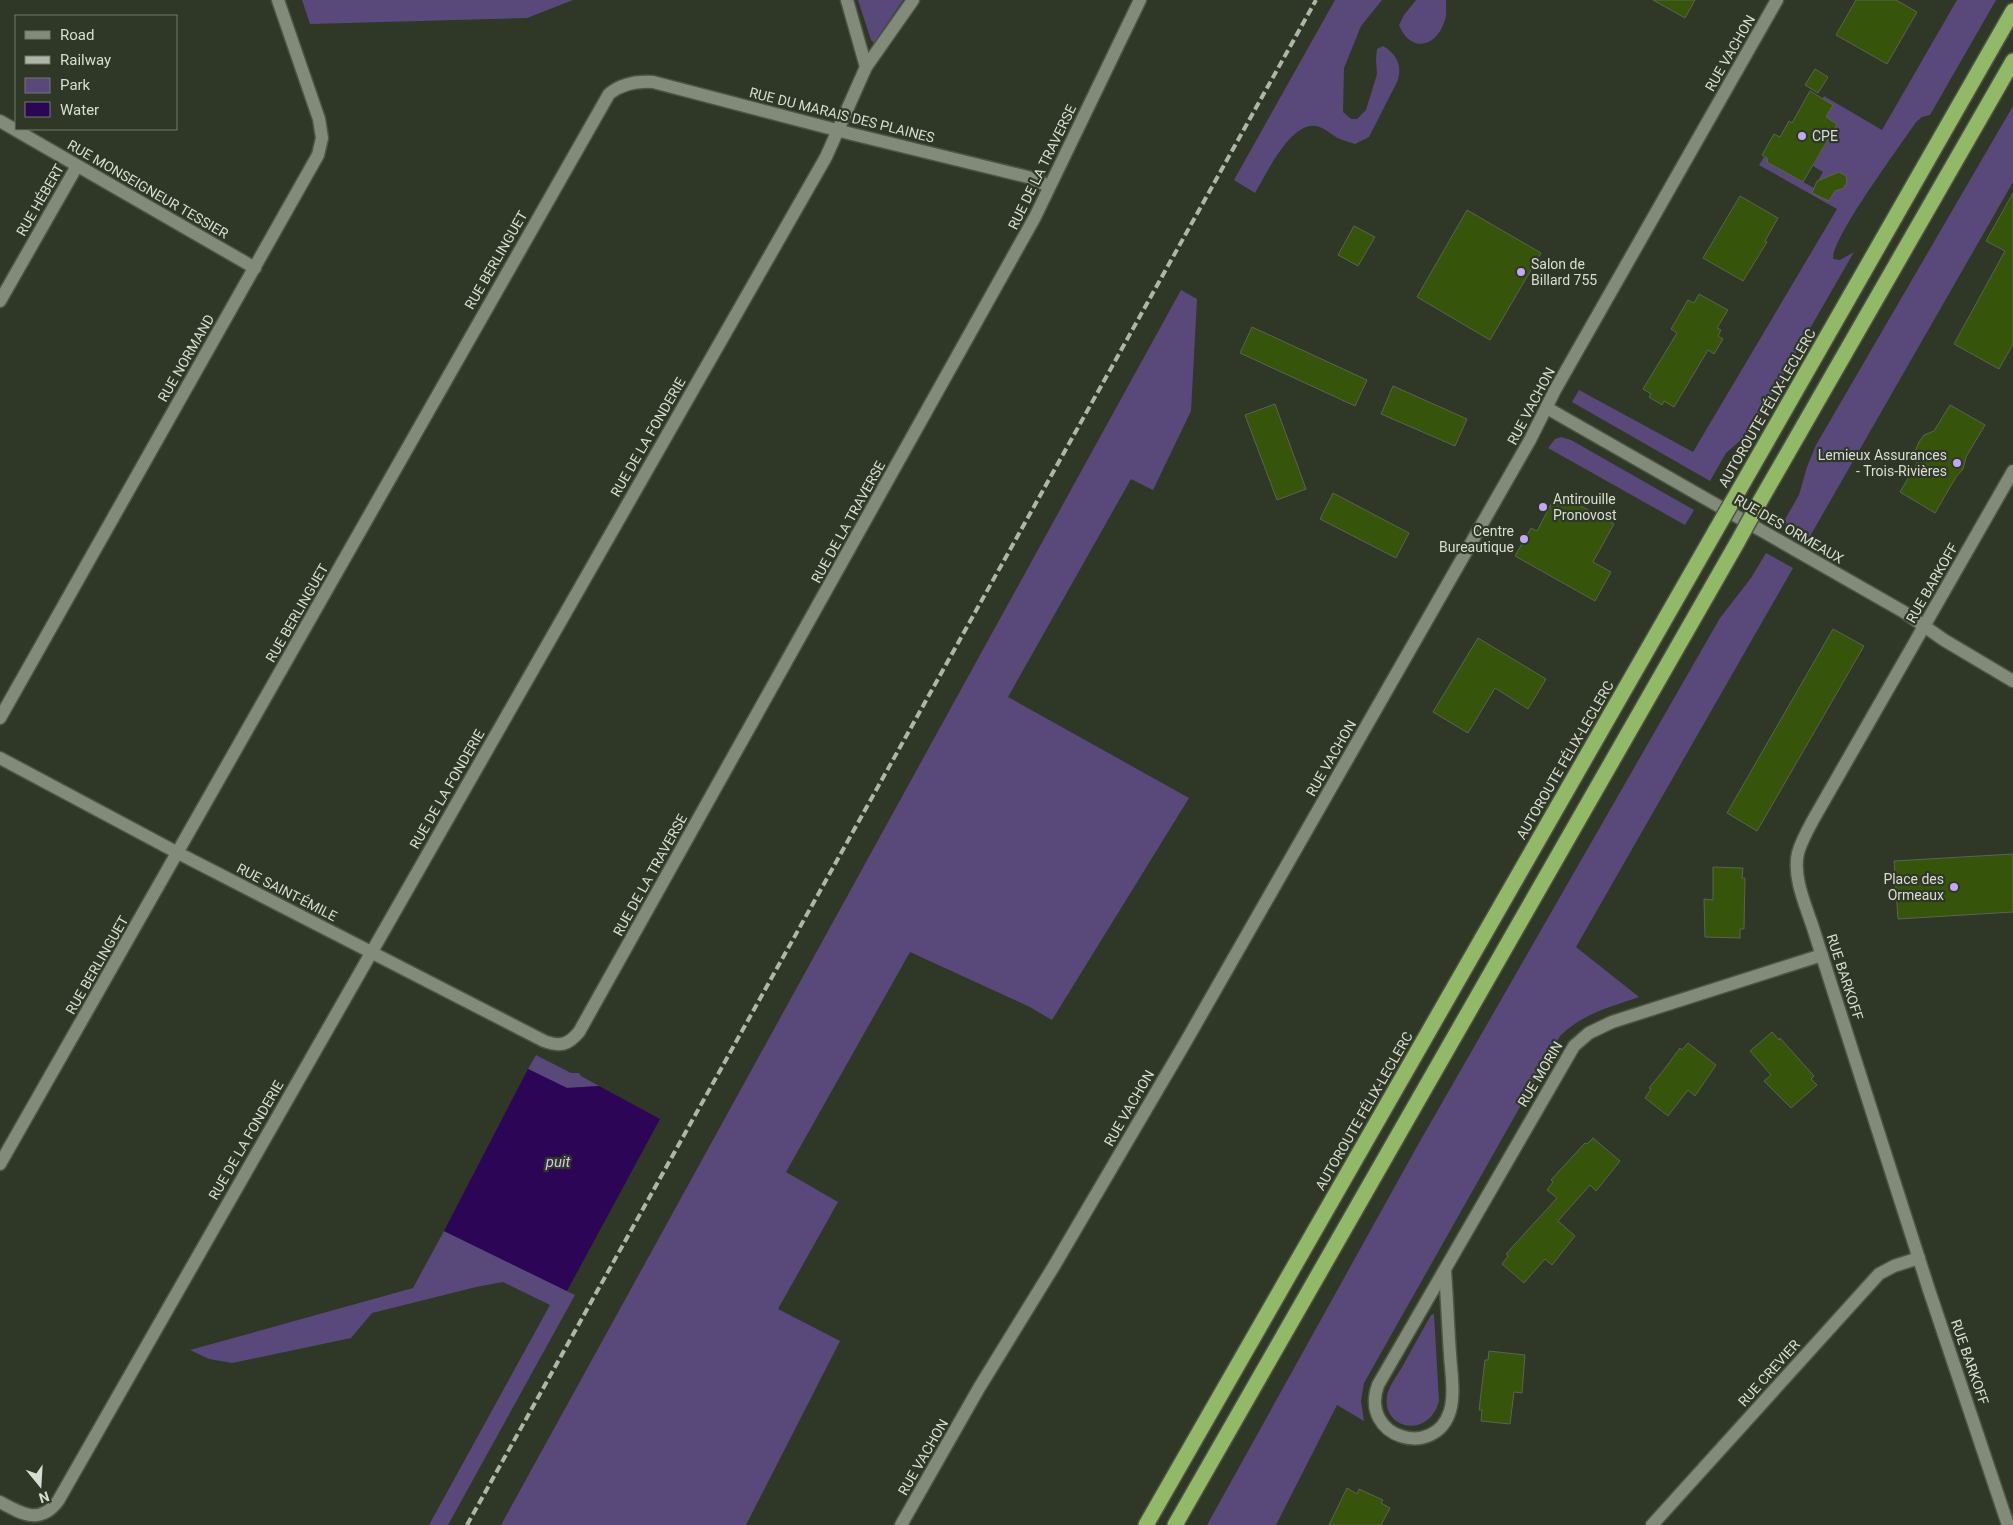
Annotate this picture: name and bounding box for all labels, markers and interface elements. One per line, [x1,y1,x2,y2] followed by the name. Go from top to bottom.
[1702,12,1758,94] street label: RUE VACHON
[15,15,178,130] legend
[60,26,94,44] text: Road
[60,51,111,69] text: Railway
[60,76,91,94] text: Park
[748,84,936,146] street label: RUE DU MARAIS DES PLAINES
[60,101,99,119] text: Water
[1005,102,1079,232] street label: RUE DE LA TRAVERSE
[1812,128,1838,144] place label: CPE
[1796,130,1808,142] marker: CPE
[65,136,231,242] street label: RUE MONSEIGNEUR TESSIER
[12,160,67,239] street label: RUE HÉBERT
[461,207,531,312] street label: RUE BERLINGUET
[1531,256,1597,288] place label: Salon de Billard 755
[1515,266,1527,278] marker: Salon de Billard 755
[155,312,217,404] street label: RUE NORMAND
[1714,325,1819,490] street label: AUTOROUTE FÉLIX-LECLERC
[1504,365,1558,447] street label: RUE VACHON
[607,375,689,499] street label: RUE DE LA FONDERIE
[1818,447,1947,479] place label: Lemieux Assurances - Trois-Rivières
[1951,457,1963,469] marker: Lemieux Assurances - Trois-Rivières
[808,458,888,586] street label: RUE DE LA TRAVERSE
[1553,491,1617,523] place label: Antirouille Pronovost
[1732,491,1847,567] street label: RUE DES ORMEAUX
[1537,501,1549,513] marker: Antirouille Pronovost
[1439,523,1514,555] place label: Centre Bureautique
[1518,533,1530,545] marker: Centre Bureautique
[1903,540,1961,626] street label: RUE BARKOFF
[262,560,332,665] street label: RUE BERLINGUET
[1512,677,1617,842] street label: AUTOROUTE FÉLIX-LECLERC
[1303,717,1359,799] street label: RUE VACHON
[406,727,488,851] street label: RUE DE LA FONDERIE
[610,811,690,939] street label: RUE DE LA TRAVERSE
[234,859,340,924] street label: RUE SAINT-ÉMILE
[1883,871,1944,903] place label: Place des Ormeaux
[1948,881,1960,893] marker: Place des Ormeaux
[62,912,132,1017] street label: RUE BERLINGUET
[1824,932,1866,1022] street label: RUE BARKOFF
[1311,1028,1416,1193] street label: AUTOROUTE FÉLIX-LECLERC
[1514,1038,1566,1110] street label: RUE MORIN
[1101,1067,1157,1149] street label: RUE VACHON
[205,1078,287,1202] street label: RUE DE LA FONDERIE
[545,1153,570,1171] water label: puit
[1948,1317,1992,1407] street label: RUE BARKOFF
[1735,1336,1803,1410] street label: RUE CREVIER
[895,1416,951,1498] street label: RUE VACHON
[15,1460,65,1510] north arrow
[37,1488,51,1507] text: N

